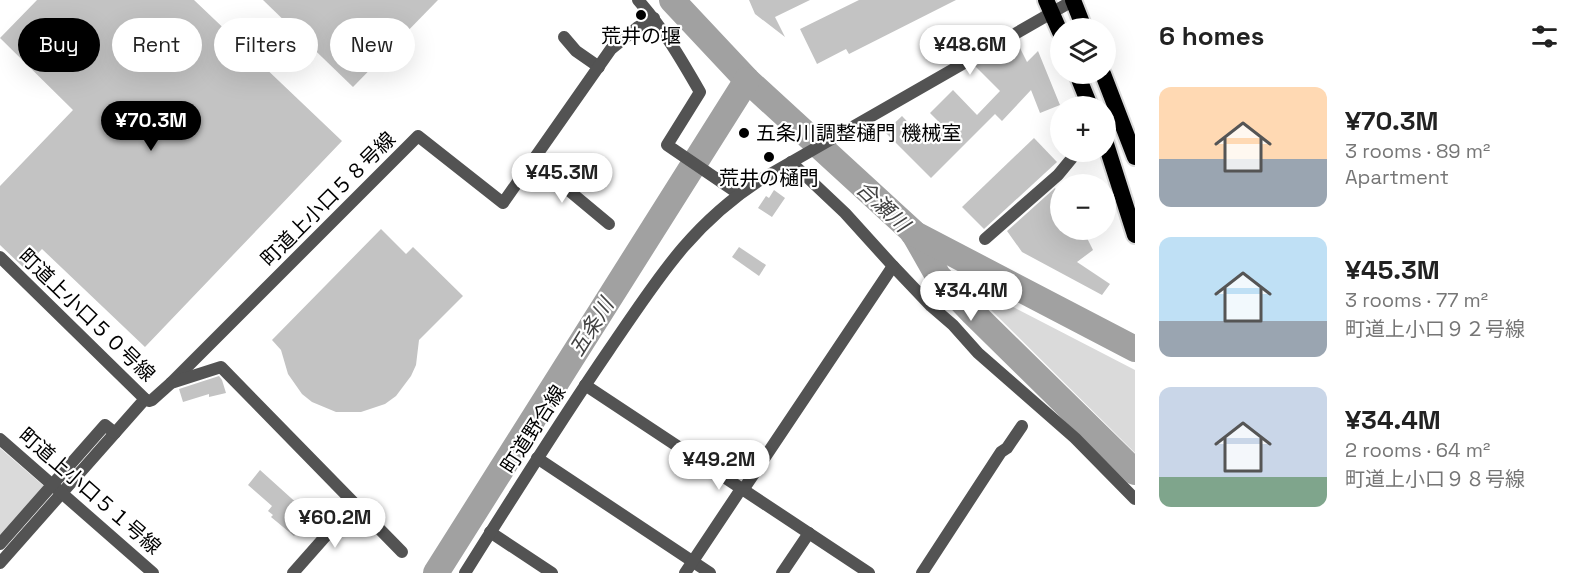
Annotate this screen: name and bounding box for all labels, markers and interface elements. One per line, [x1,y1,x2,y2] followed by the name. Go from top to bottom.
[634,8,648,22] marker: 荒井の堰
[18,18,100,72] chip: Buy
[112,18,202,72] chip: Rent
[214,18,318,72] chip: Filters
[330,18,415,72] chip: New
[1050,18,1116,240] map controls
[1050,18,1116,84] button: layers
[1159,19,1264,53] text: 6 homes
[1528,20,1561,53] icon: filters
[601,23,681,49] place label: 荒井の堰
[921,25,1019,76] pin: ¥48.6M
[934,31,1006,57] text: ¥48.6M
[1050,96,1116,162] button: +
[102,101,200,152] pin: ¥70.3M
[1345,104,1438,138] text: ¥70.3M
[115,107,187,133] text: ¥70.3M
[1207,111,1279,183] icon: home
[756,120,961,146] place label: 五条川調整樋門 機械室
[255,126,401,272] street label: 町道上小口５８号線
[737,126,751,140] marker: 五条川調整樋門 機械室
[1345,138,1490,164] text: 3 rooms · 89 m²
[762,150,776,164] marker: 荒井の樋門
[513,153,611,204] pin: ¥45.3M
[526,159,598,185] text: ¥45.3M
[1345,164,1449,190] text: Apartment
[719,165,819,191] place label: 荒井の樋門
[1050,174,1116,240] button: −
[851,175,917,239] water label: 合瀬川
[13,243,161,387] street label: 町道上小口５０号線
[1345,253,1440,287] text: ¥45.3M
[1207,261,1279,333] icon: home
[922,271,1020,322] pin: ¥34.4M
[934,277,1008,303] text: ¥34.4M
[1345,287,1488,313] text: 3 rooms · 77 m²
[563,291,620,361] water label: 五条川
[1345,316,1525,342] text: 町道上小口９２号線
[495,380,571,478] street label: 町道野合線
[1345,403,1441,437] text: ¥34.4M
[1207,411,1279,483] icon: home
[14,422,166,560] street label: 町道上小口５１号線
[1345,437,1490,463] text: 2 rooms · 64 m²
[670,440,768,491] pin: ¥49.2M
[683,446,755,472] text: ¥49.2M
[1345,466,1525,492] text: 町道上小口９８号線
[286,498,384,549] pin: ¥60.2M
[299,504,371,530] text: ¥60.2M

